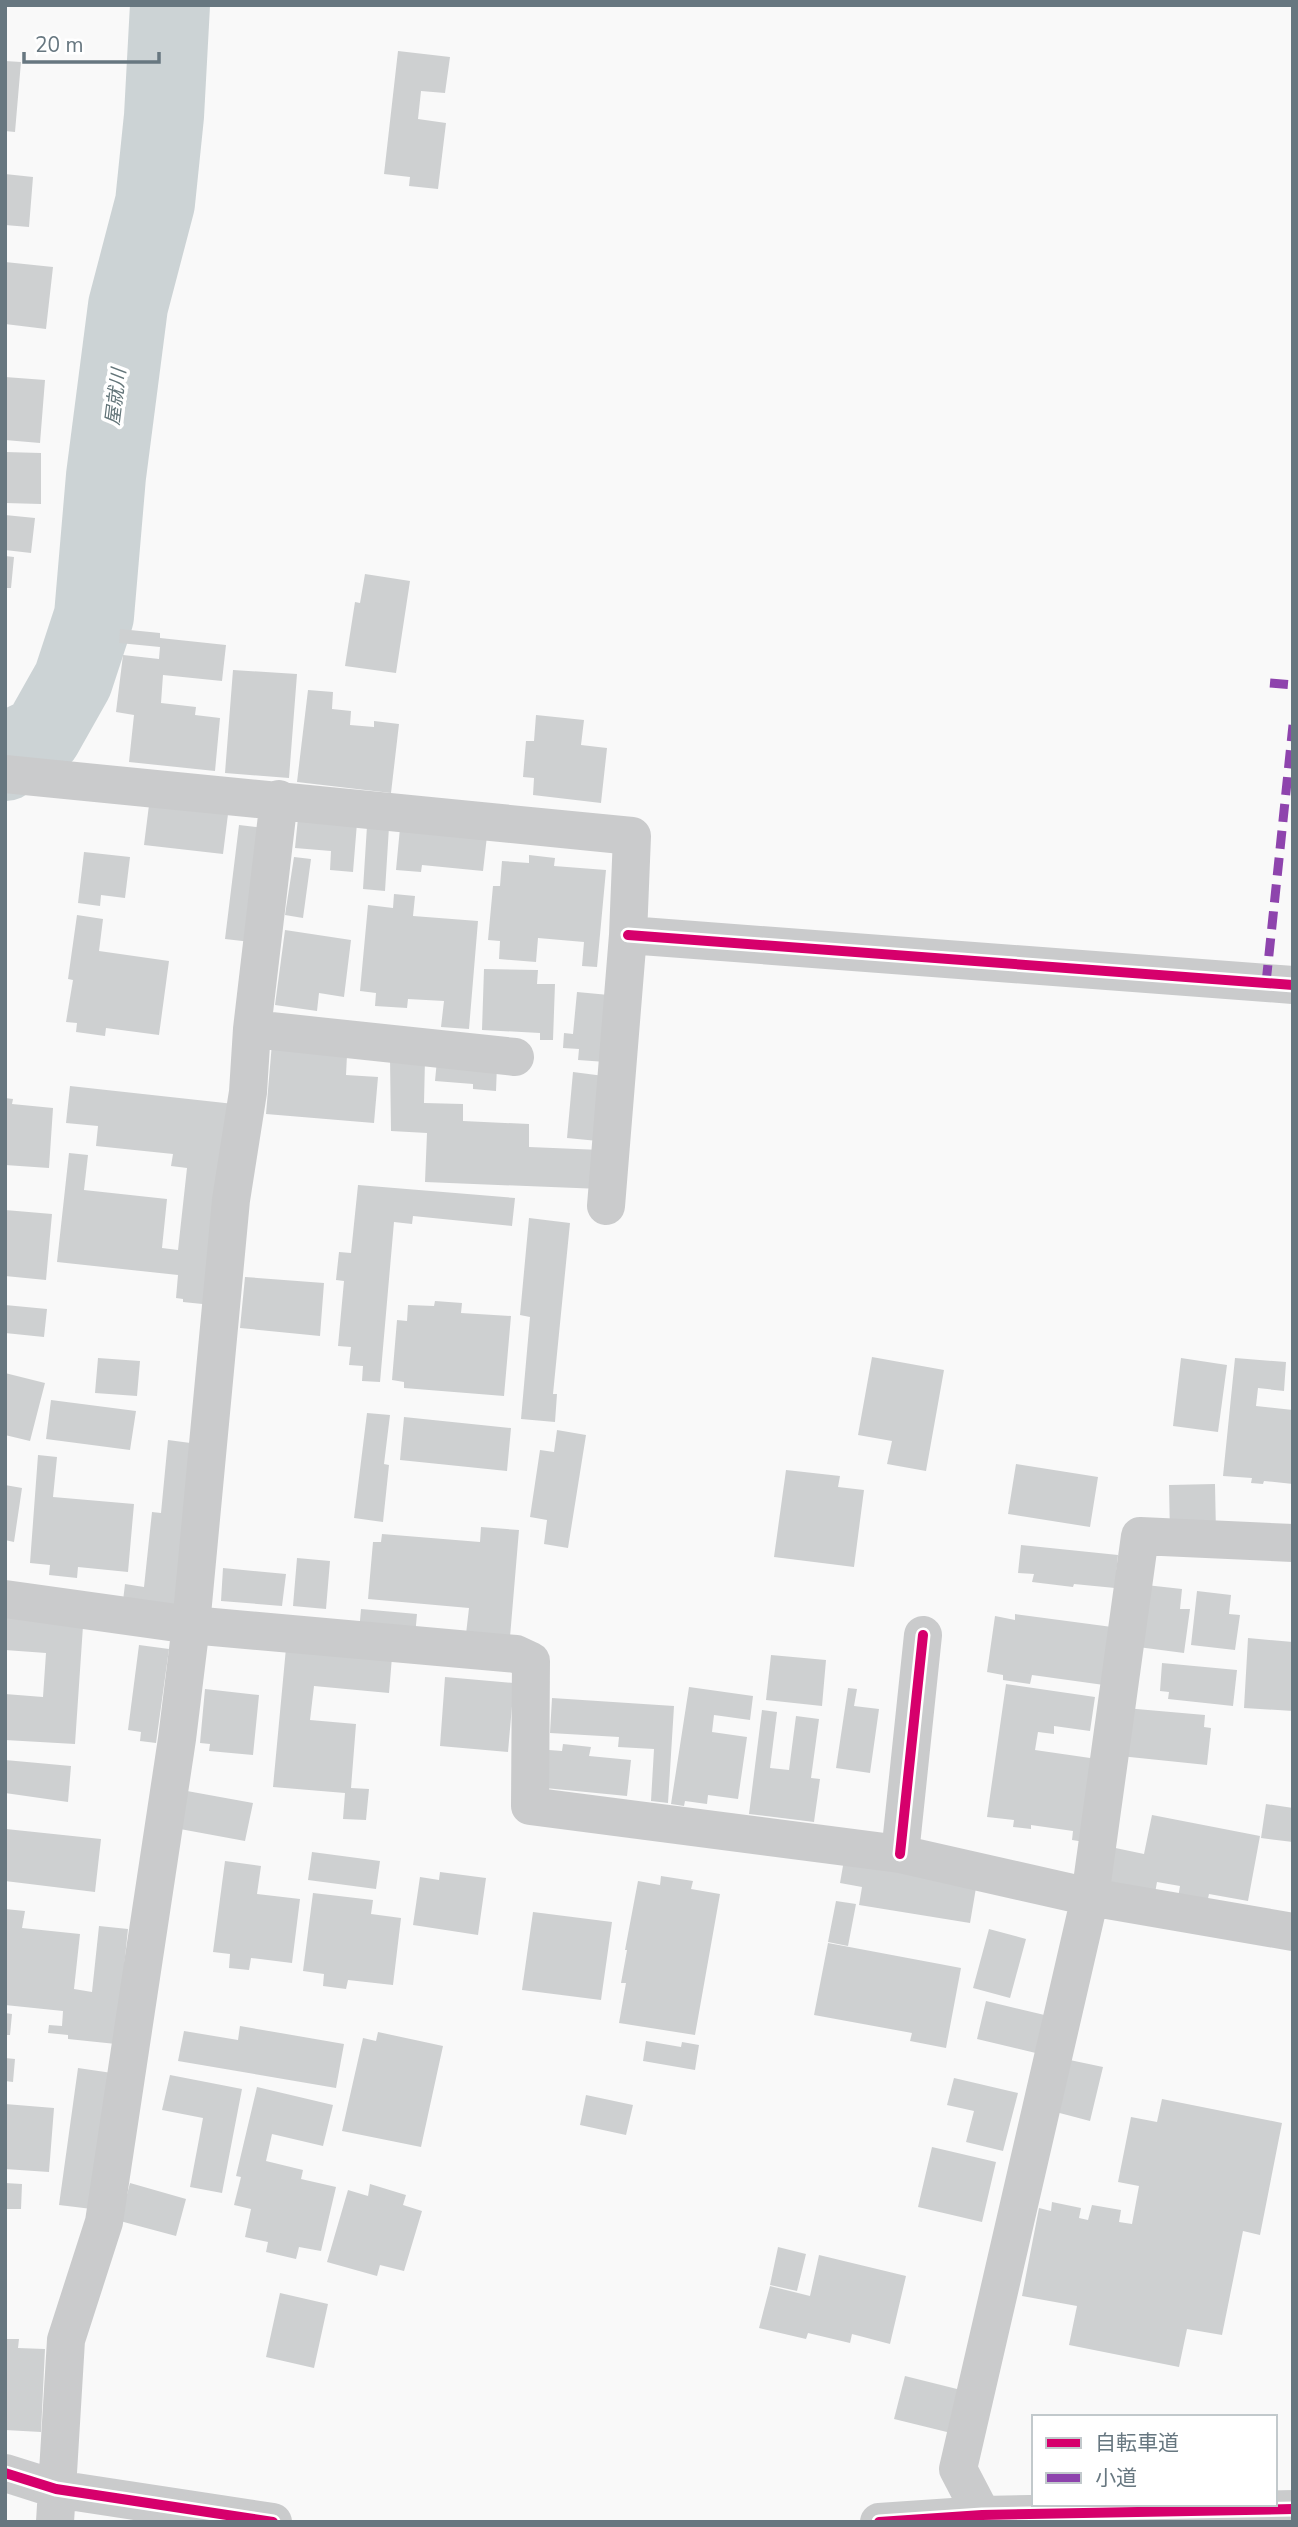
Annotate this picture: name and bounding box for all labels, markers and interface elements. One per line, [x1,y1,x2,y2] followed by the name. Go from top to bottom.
[24,21,159,65] scale bar
[35,31,84,59] text: 20 m
[100,365,133,427] water label: 屋就川
[1032,2415,1277,2506] legend
[1095,2429,1179,2457] text: 自転車道
[1095,2464,1137,2492] text: 小道

